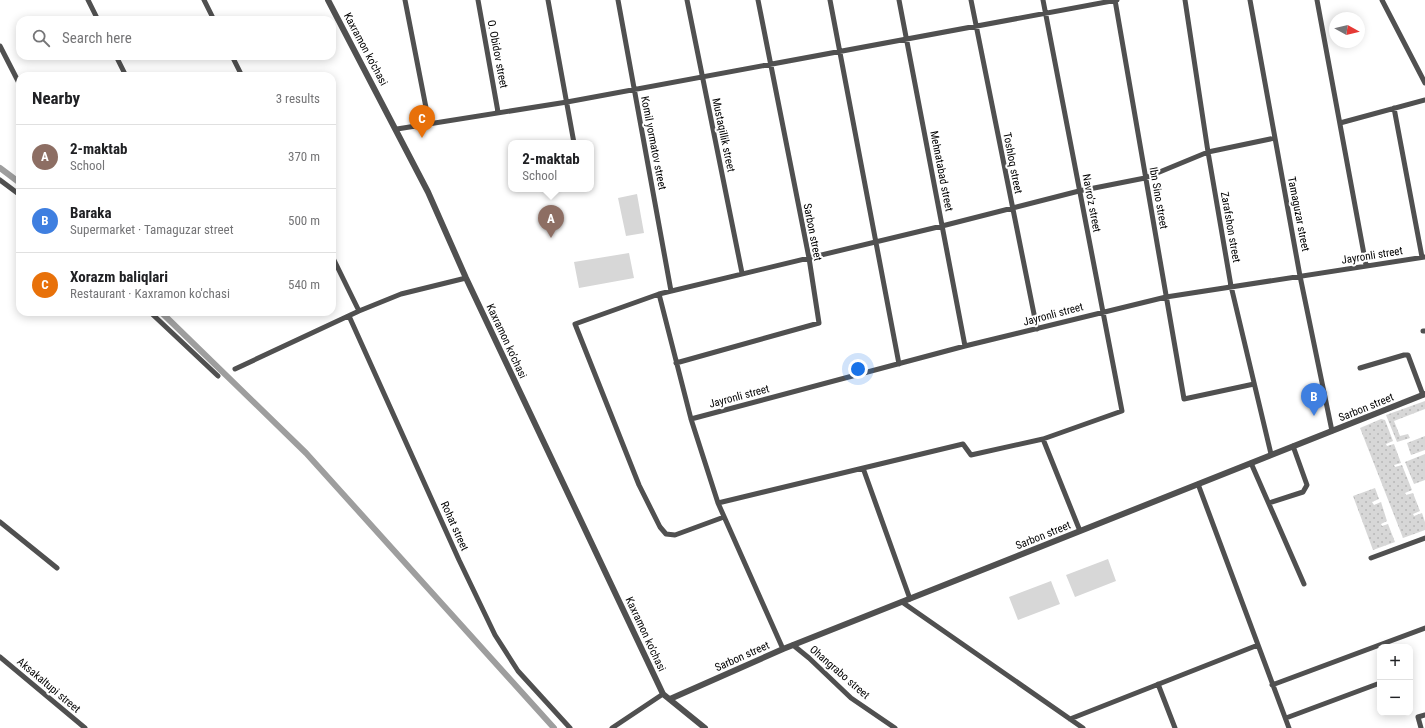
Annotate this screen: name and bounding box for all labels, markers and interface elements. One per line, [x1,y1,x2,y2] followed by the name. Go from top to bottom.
[341,11,390,88] street label: Kaxramon ko'chasi
[1329,12,1365,48] north arrow
[16,16,336,60] search box
[485,19,510,89] street label: O. Obidov street
[30,27,52,49] icon: search
[62,29,132,47] text: Search here
[32,88,80,108] text: Nearby
[276,91,320,106] text: 3 results
[638,95,669,191] street label: Komil yormatov street
[709,97,738,173] street label: Mustaqillik street
[409,105,435,138] pin: C
[927,130,956,212] street label: Mehnatаbаd street
[1000,131,1025,195] street label: Toshloq street
[70,140,127,158] text: 2-maktab
[508,140,594,192] popup
[41,149,49,164] text: A
[288,149,320,164] text: 370 m
[522,150,580,168] text: 2-maktab
[70,158,105,173] text: School
[1147,166,1170,230] street label: Ibn Sino street
[522,168,557,183] text: School
[1079,173,1104,233] street label: Navro'z street
[1285,176,1312,253] street label: Tamaguzar street
[1218,191,1243,264] street label: Zarafshon street
[801,202,824,262] street label: Sarbon street
[70,204,112,222] text: Baraka
[538,205,564,238] pin: A
[41,213,49,228] text: B
[288,213,320,228] text: 500 m
[70,222,234,237] text: Supermarket · Tamaguzar street
[1341,244,1404,267] street label: Jayronli street
[70,268,168,286] text: Xorazm baliqlari
[41,277,49,292] text: C
[288,277,320,292] text: 540 m
[70,286,230,301] text: Restaurant · Kaxramon ko'chasi
[1022,300,1085,329] street label: Jayronli street
[484,302,529,381] street label: Kaxramon ko'chasi
[848,359,868,379] your location
[708,382,771,411] street label: Jayronli street
[1301,383,1327,416] pin: B
[1337,391,1396,424] street label: Sarbon street
[438,499,471,553] street label: Rohat street
[1014,519,1073,552] street label: Sarbon street
[623,595,668,674] street label: Kaxramon ko'chasi
[713,639,771,674] street label: Sarbon street
[807,643,872,702] street label: Ohangrabo street
[1377,644,1413,716] map controls
[1377,644,1413,680] button: +
[14,655,83,716] street label: Aksakaltupi street
[1377,680,1413,716] button: −

